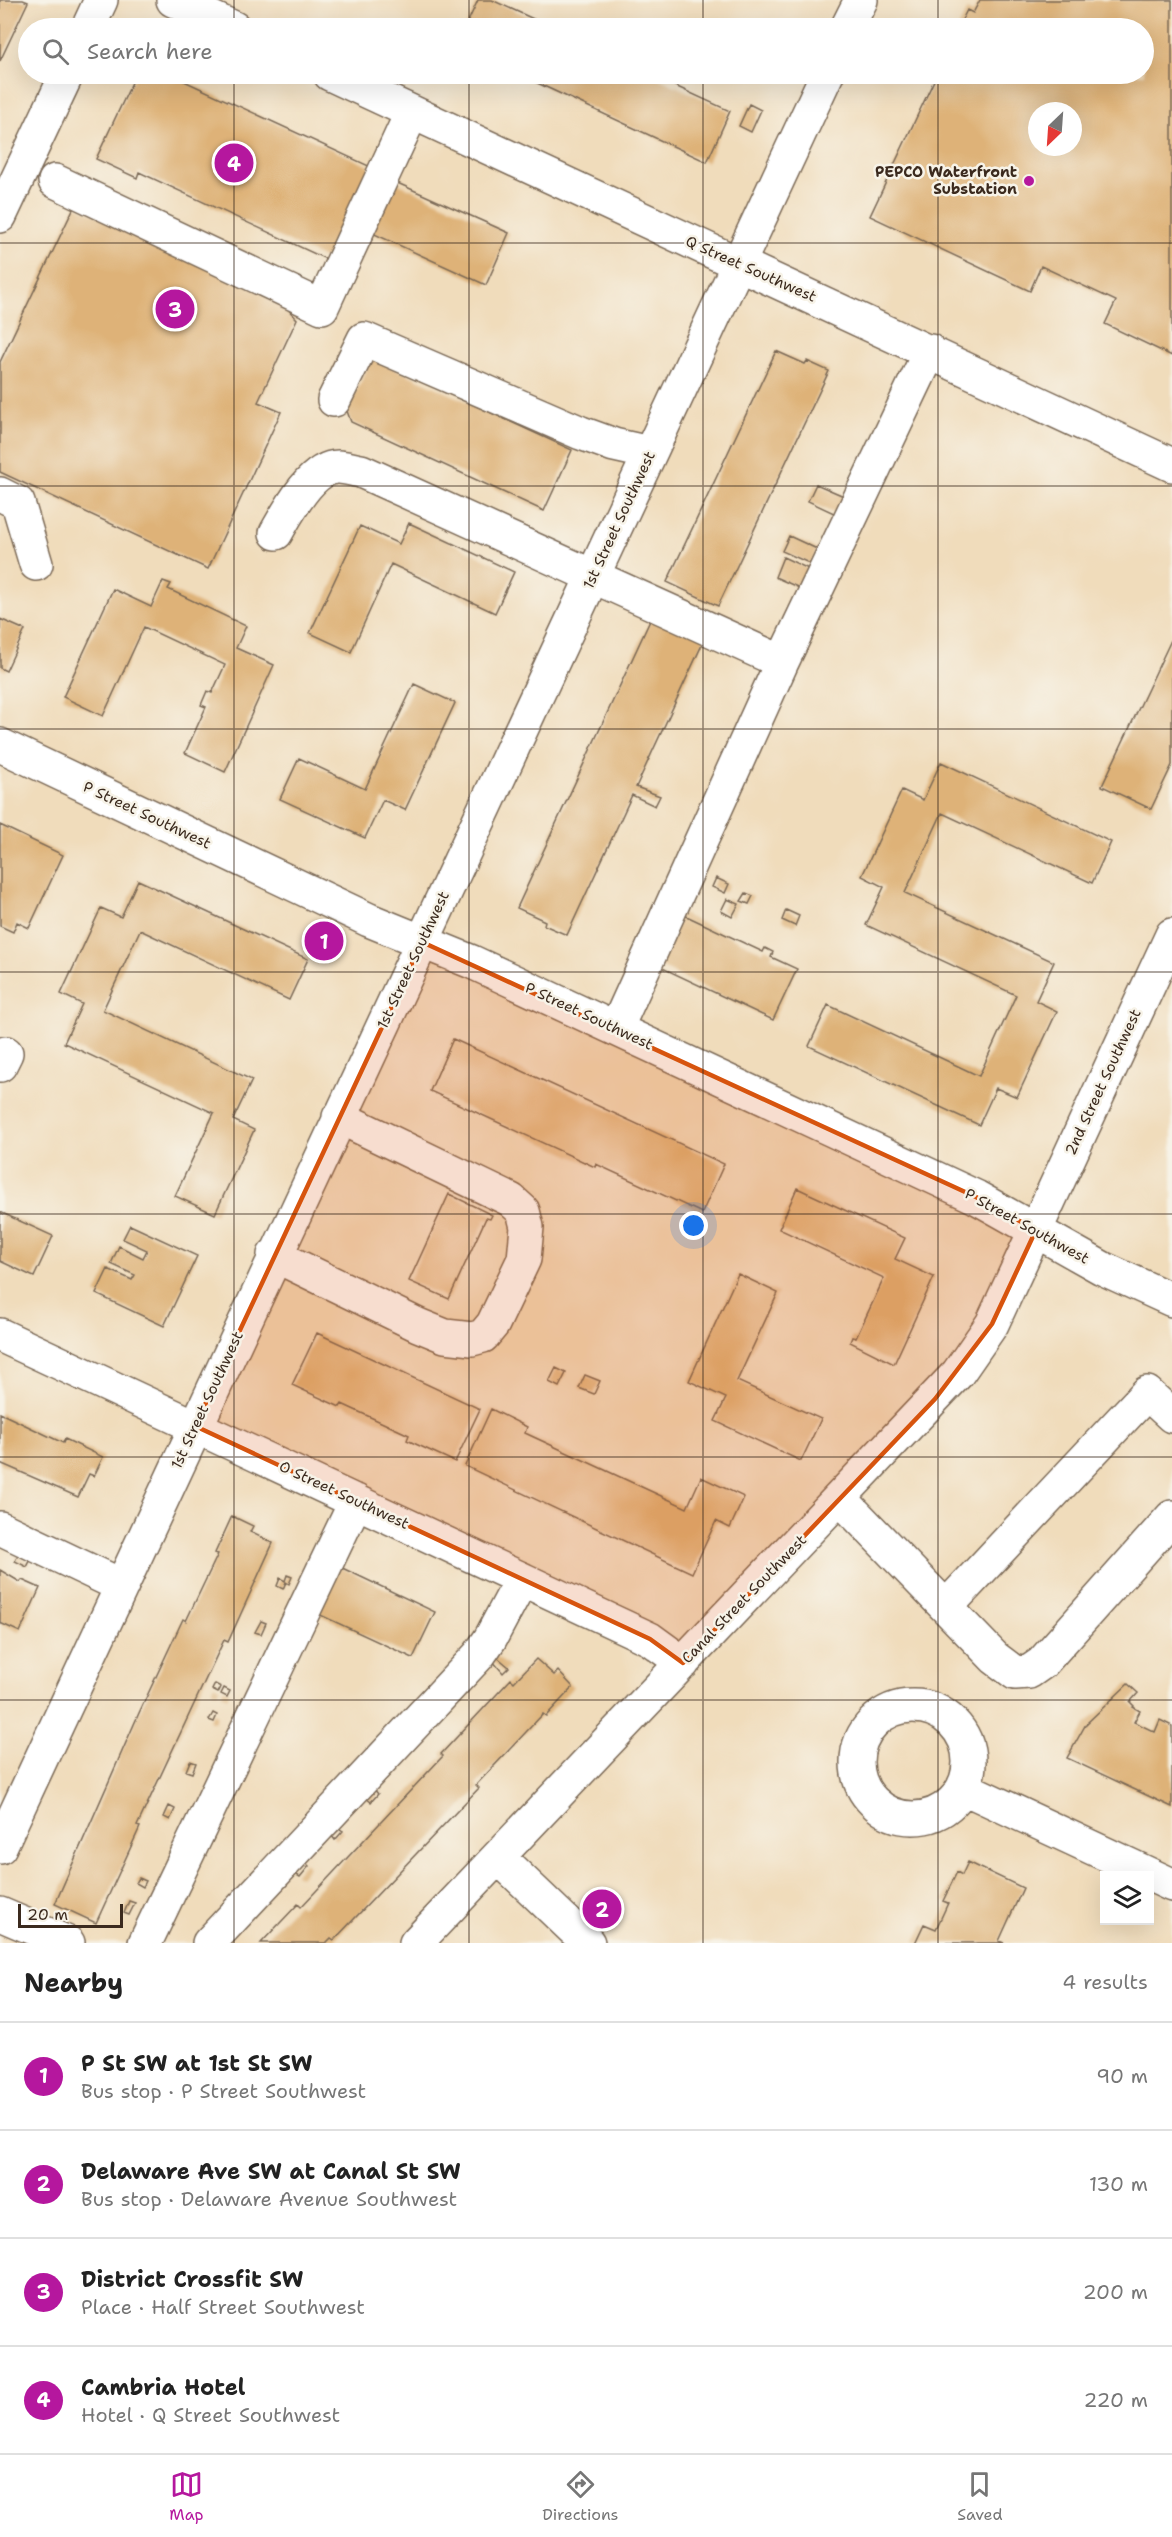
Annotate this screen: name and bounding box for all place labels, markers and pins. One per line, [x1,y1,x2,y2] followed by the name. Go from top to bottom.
[214,140,254,186] pin: 4
[875,162,1017,199] place label: PEPCO Waterfront Substation
[1022,174,1036,188] marker: PEPCO Waterfront Substation
[156,286,195,332] pin: 3
[304,918,344,964] pin: 1
[582,1886,622,1932] pin: 2

